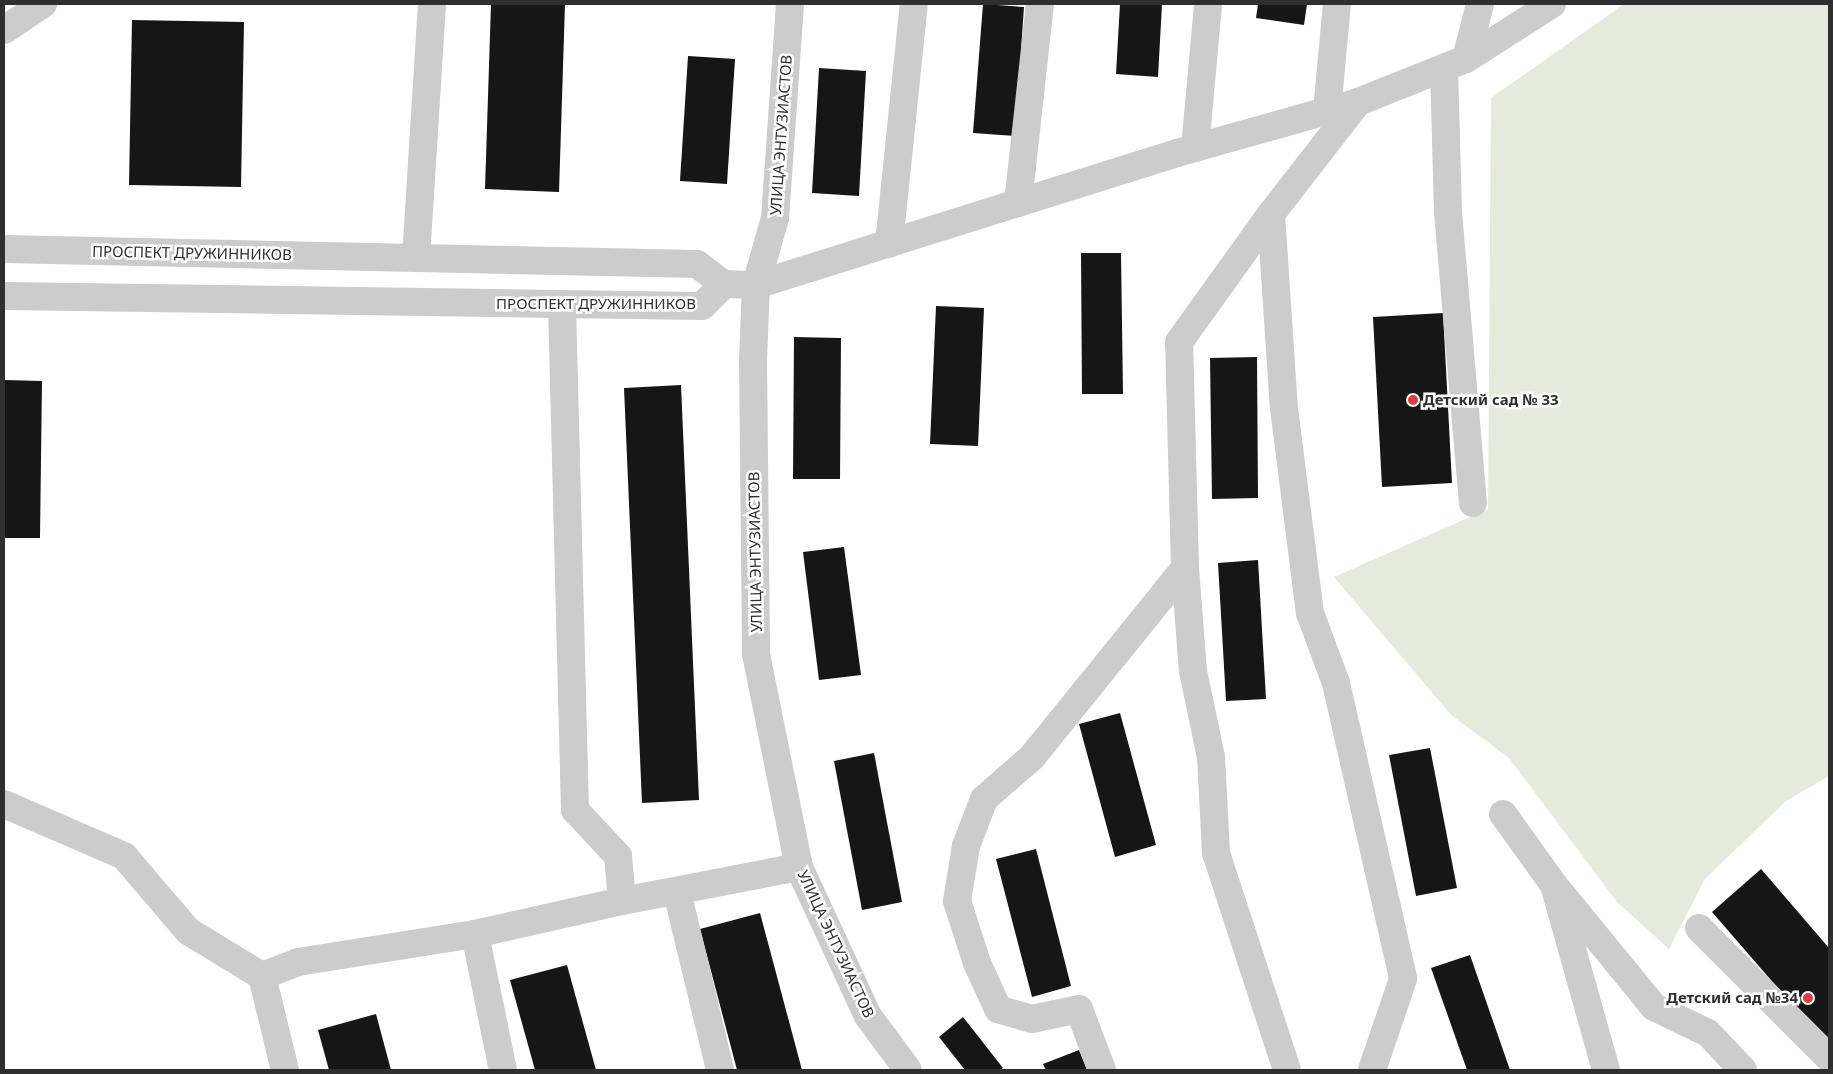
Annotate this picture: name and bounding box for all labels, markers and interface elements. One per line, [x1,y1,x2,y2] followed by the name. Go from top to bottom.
[766,54,796,216] street label: УЛИЦА ЭНТУЗИАСТОВ
[92,242,292,264] street label: ПРОСПЕКТ ДРУЖИННИКОВ
[496,295,696,313] street label: ПРОСПЕКТ ДРУЖИННИКОВ
[1423,391,1559,409] place label: Детский сад № 33
[1407,394,1419,406] marker: Детский сад № 33
[745,471,765,633] street label: УЛИЦА ЭНТУЗИАСТОВ
[794,867,878,1021] street label: УЛИЦА ЭНТУЗИАСТОВ
[1666,989,1798,1007] place label: Детский сад №34
[1802,992,1814,1004] marker: Детский сад №34

